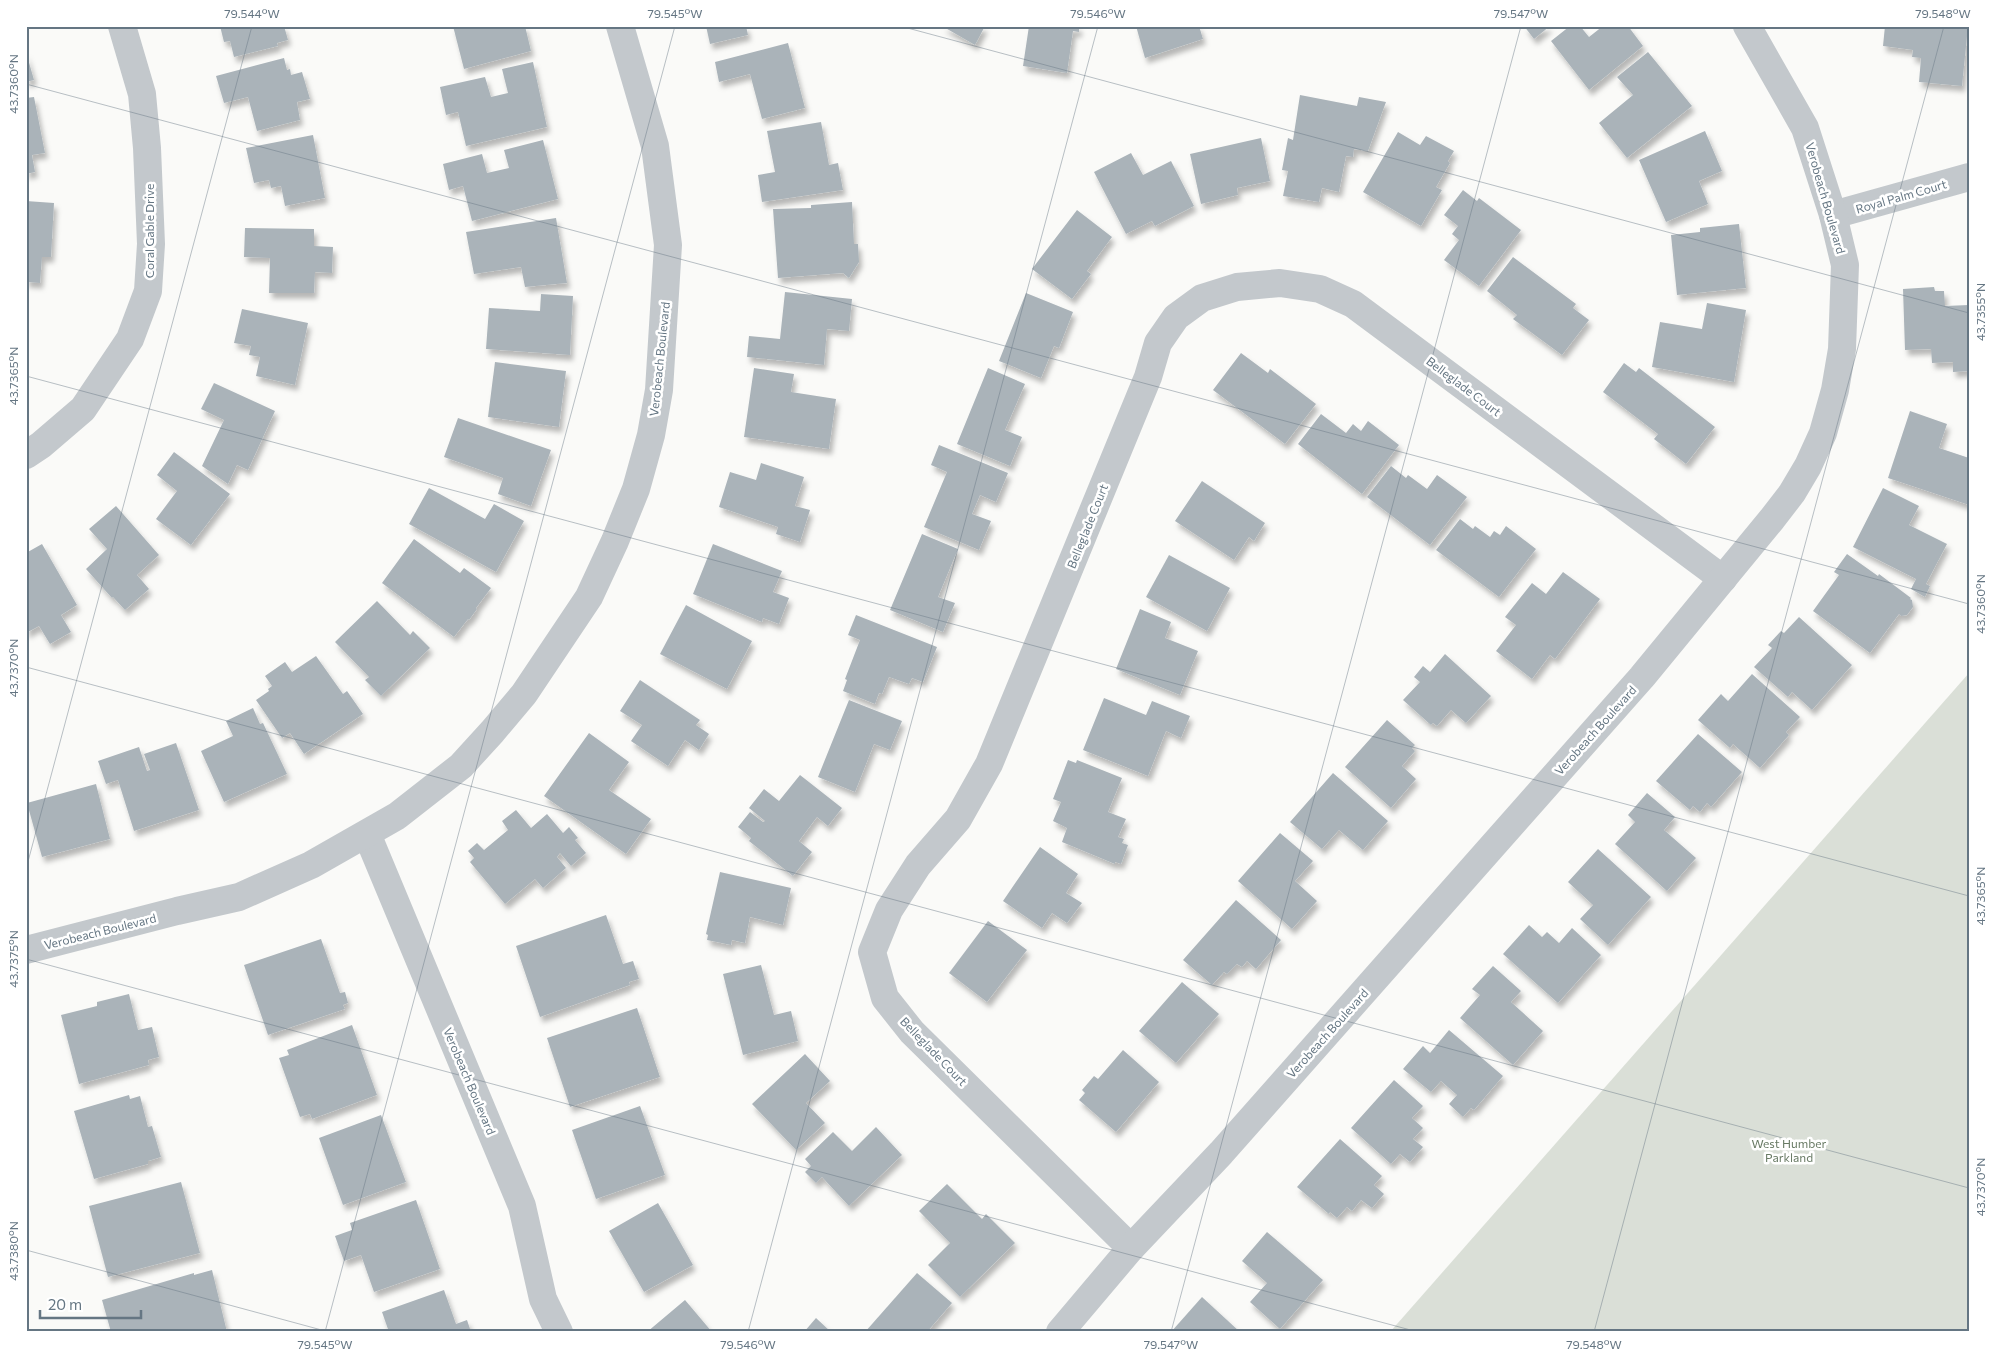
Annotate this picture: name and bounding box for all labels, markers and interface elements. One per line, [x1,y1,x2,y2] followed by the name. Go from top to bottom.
[224,6,280,20] text: 79.544°W
[647,6,703,20] text: 79.545°W
[1070,6,1126,20] text: 79.546°W
[1494,6,1548,20] text: 79.547°W
[1915,6,1971,20] text: 79.548°W
[6,54,20,114] text: 43.7360°N
[1803,141,1849,255] street label: Verobeach Boulevard
[1854,176,1948,216] street label: Royal Palm Court
[142,184,156,278] street label: Coral Gable Drive
[1973,283,1987,341] text: 43.7355°N
[646,301,672,417] street label: Verobeach Boulevard
[6,347,20,405] text: 43.7365°N
[1424,353,1504,419] street label: Belleglade Court
[1064,482,1110,570] street label: Belleglade Court
[1973,574,1987,634] text: 43.7360°N
[6,639,20,697] text: 43.7370°N
[1551,683,1639,777] street label: Verobeach Boulevard
[1973,867,1987,925] text: 43.7365°N
[43,910,158,952] street label: Verobeach Boulevard
[6,930,20,988] text: 43.7375°N
[1283,986,1371,1080] street label: Verobeach Boulevard
[898,1014,970,1088] street label: Belleglade Court
[441,1025,499,1137] street label: Verobeach Boulevard
[1752,1136,1827,1164] park label: West Humber Parkland
[1973,1158,1987,1216] text: 43.7370°N
[6,1221,20,1281] text: 43.7380°N
[40,1288,141,1320] scale bar
[48,1295,82,1313] text: 20 m
[297,1337,353,1351] text: 79.545°W
[720,1337,776,1351] text: 79.546°W
[1144,1337,1198,1351] text: 79.547°W
[1566,1337,1622,1351] text: 79.548°W

